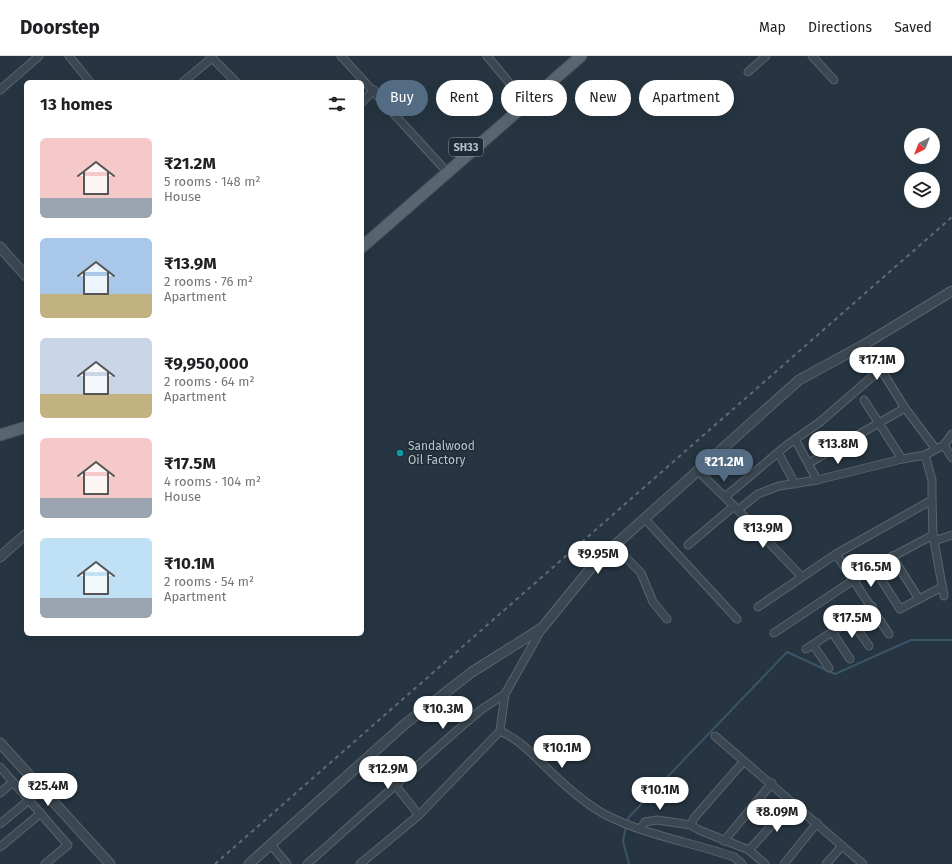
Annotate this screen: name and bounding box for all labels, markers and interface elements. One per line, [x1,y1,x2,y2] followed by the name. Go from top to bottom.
[20,16,100,39] text: Doorstep
[759,19,786,36] text: Map
[808,19,872,36] text: Directions
[894,19,932,36] text: Saved
[376,80,428,116] chip: Buy
[436,80,493,116] chip: Rent
[501,80,567,116] chip: Filters
[575,80,631,116] chip: New
[639,80,734,116] chip: Apartment
[326,93,348,115] icon: filters
[40,94,112,115] text: 13 homes
[904,128,940,164] north arrow
[904,128,940,208] map controls
[449,138,483,156] road number: SH33
[164,153,216,174] text: ₹21.2M
[72,154,120,202] icon: home
[904,172,940,208] button: layers
[164,174,260,189] text: 5 rooms · 148 m²
[164,189,201,204] text: House
[164,253,217,274] text: ₹13.9M
[72,254,120,302] icon: home
[164,274,253,289] text: 2 rooms · 76 m²
[164,289,226,304] text: Apartment
[844,347,910,381] pin: ₹17.1M
[858,352,896,367] text: ₹17.1M
[164,353,249,374] text: ₹9,950,000
[72,354,120,402] icon: home
[164,374,254,389] text: 2 rooms · 64 m²
[164,389,226,404] text: Apartment
[805,431,871,465] pin: ₹13.8M
[818,436,858,451] text: ₹13.8M
[408,439,475,467] place label: Sandalwood Oil Factory
[395,448,405,458] marker: Sandalwood Oil Factory
[691,449,757,483] pin: ₹21.2M
[164,453,216,474] text: ₹17.5M
[72,454,120,502] icon: home
[704,454,744,469] text: ₹21.2M
[164,474,261,489] text: 4 rooms · 104 m²
[164,489,201,504] text: House
[730,515,796,549] pin: ₹13.9M
[743,520,783,535] text: ₹13.9M
[565,541,631,575] pin: ₹9.95M
[577,546,619,561] text: ₹9.95M
[164,553,215,574] text: ₹10.1M
[72,554,120,602] icon: home
[838,554,904,588] pin: ₹16.5M
[851,559,891,574] text: ₹16.5M
[164,574,254,589] text: 2 rooms · 54 m²
[164,589,226,604] text: Apartment
[819,605,885,639] pin: ₹17.5M
[832,610,872,625] text: ₹17.5M
[410,696,476,730] pin: ₹10.3M
[423,701,464,716] text: ₹10.3M
[529,735,595,769] pin: ₹10.1M
[543,740,581,755] text: ₹10.1M
[355,756,421,790] pin: ₹12.9M
[368,761,408,776] text: ₹12.9M
[15,773,81,807] pin: ₹25.4M
[627,777,693,811] pin: ₹10.1M
[27,778,69,793] text: ₹25.4M
[641,782,679,797] text: ₹10.1M
[744,799,810,833] pin: ₹8.09M
[756,804,798,819] text: ₹8.09M

